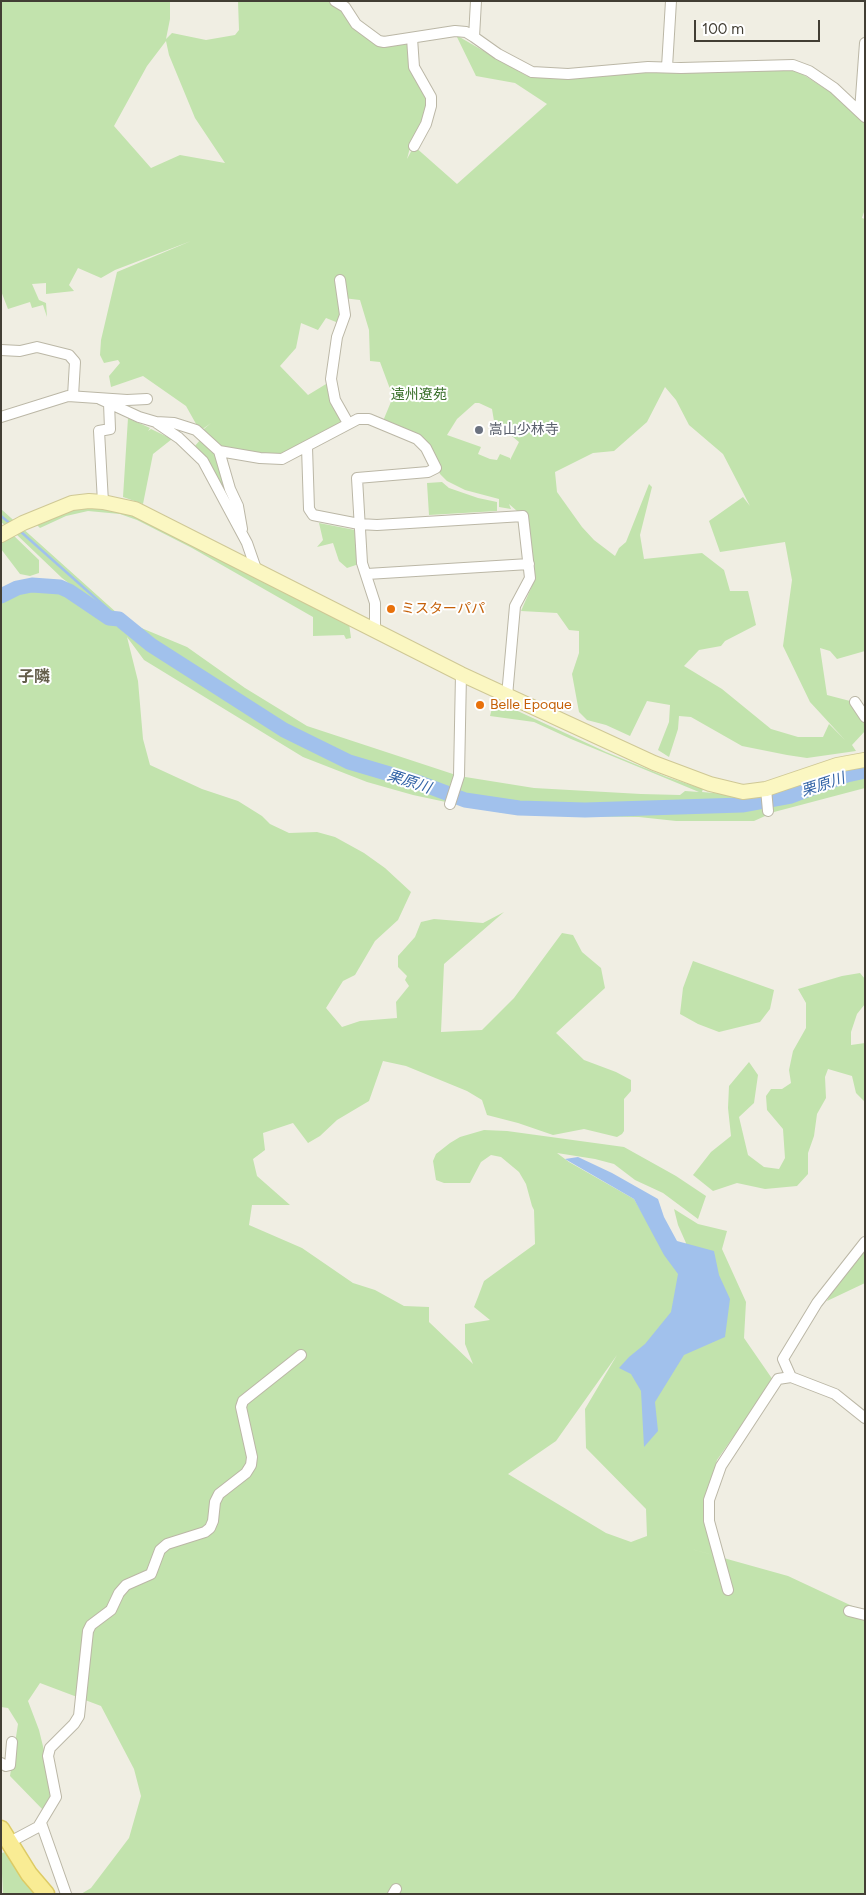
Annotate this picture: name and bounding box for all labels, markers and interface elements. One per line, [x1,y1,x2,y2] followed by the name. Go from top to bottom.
[696,10,822,42] scale bar
[702,20,744,38] text: 100 m
[391,387,447,403] park label: 遠州遼苑
[489,422,559,438] place label: 嵩山少林寺
[473,424,485,436] marker: 嵩山少林寺
[401,601,485,617] place label: ミスターパパ
[385,603,397,615] marker: ミスターパパ
[18,667,50,687] district label: 子隣
[490,697,572,713] place label: Belle Epoque
[474,699,486,711] marker: Belle Epoque
[385,766,433,798] water label: 栗原川
[799,769,847,801] water label: 栗原川

